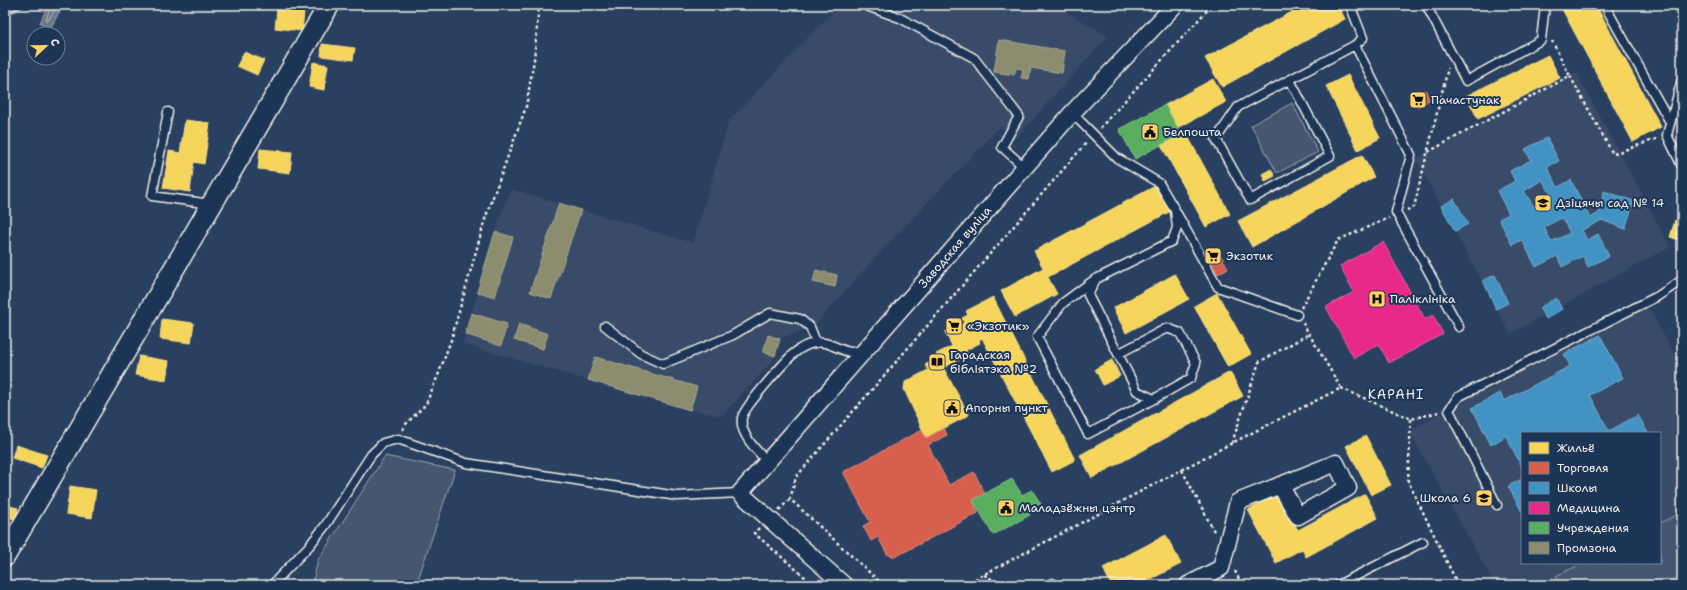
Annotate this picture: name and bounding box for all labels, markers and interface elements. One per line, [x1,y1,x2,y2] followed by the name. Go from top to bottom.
[26,26,66,66] north arrow
[47,36,63,49] text: С
[1408,90,1428,110] supermarket icon: Пачастунак
[1431,92,1500,108] place label: Пачастунак
[1140,122,1160,142] public building icon: Белпошта
[1163,124,1222,140] place label: Белпошта
[1533,193,1553,213] school or university icon: Дзіцячы сад № 14
[1556,195,1664,211] place label: Дзіцячы сад № 14
[915,202,995,291] street label: Заводская вуліца
[1203,246,1223,266] supermarket icon: Экзотик
[1226,248,1274,264] place label: Экзотик
[1367,289,1387,309] hospital icon: Паліклініка
[1390,291,1456,307] place label: Паліклініка
[944,316,964,336] supermarket icon: «Экзотик»
[967,318,1030,334] place label: «Экзотик»
[950,347,1037,377] place label: Гарадская бібліятэка №2
[927,352,947,372] library icon: Гарадская бібліятэка №2
[1368,386,1424,403] district label: КАРАНІ
[942,398,962,418] public building icon: Апорны пункт
[965,400,1049,416] place label: Апорны пункт
[1521,432,1661,564] legend
[1557,440,1595,456] text: Жильё
[1557,460,1609,476] text: Торговля
[1557,480,1597,496] text: Школы
[1474,488,1494,508] school or university icon: Школа 6
[1420,490,1471,506] place label: Школа 6
[996,498,1016,518] public building icon: Маладзёжны цэнтр
[1019,500,1136,516] place label: Маладзёжны цэнтр
[1557,500,1621,516] text: Медицина
[1557,520,1629,536] text: Учреждения
[1557,540,1617,556] text: Промзона

